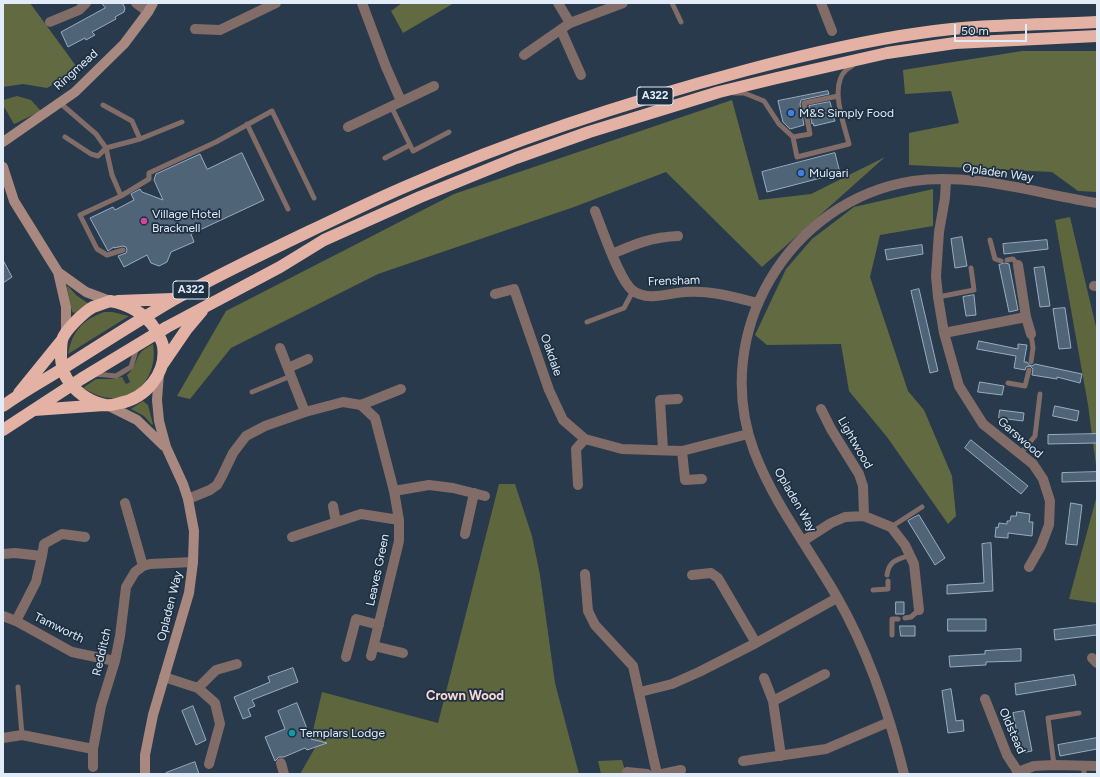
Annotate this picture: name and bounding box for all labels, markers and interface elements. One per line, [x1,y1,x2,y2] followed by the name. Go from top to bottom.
[956,16,1029,42] scale bar
[961,24,989,38] text: 50 m
[51,47,101,93] street label: Ringmead
[637,87,673,105] road number: A322
[799,106,894,120] place label: M&S Simply Food
[786,108,796,118] marker: M&S Simply Food
[961,161,1035,185] street label: Opladen Way
[809,166,848,180] place label: Mulgari
[796,168,806,178] marker: Mulgari
[152,207,221,235] place label: Village Hotel Bracknell
[139,216,149,226] marker: Village Hotel Bracknell
[648,273,700,289] street label: Frensham
[173,281,209,299] road number: A322
[537,332,565,378] street label: Oakdale
[834,414,876,472] street label: Lightwood
[994,414,1046,462] street label: Garswood
[771,465,819,535] street label: Opladen Way
[363,533,393,607] street label: Leaves Green
[154,569,186,643] street label: Opladen Way
[32,610,86,646] street label: Tamworth
[90,627,114,677] street label: Redditch
[426,688,504,704] district label: Crown Wood
[996,706,1028,756] street label: Oldstead
[300,726,385,740] place label: Templars Lodge
[287,728,297,738] marker: Templars Lodge

